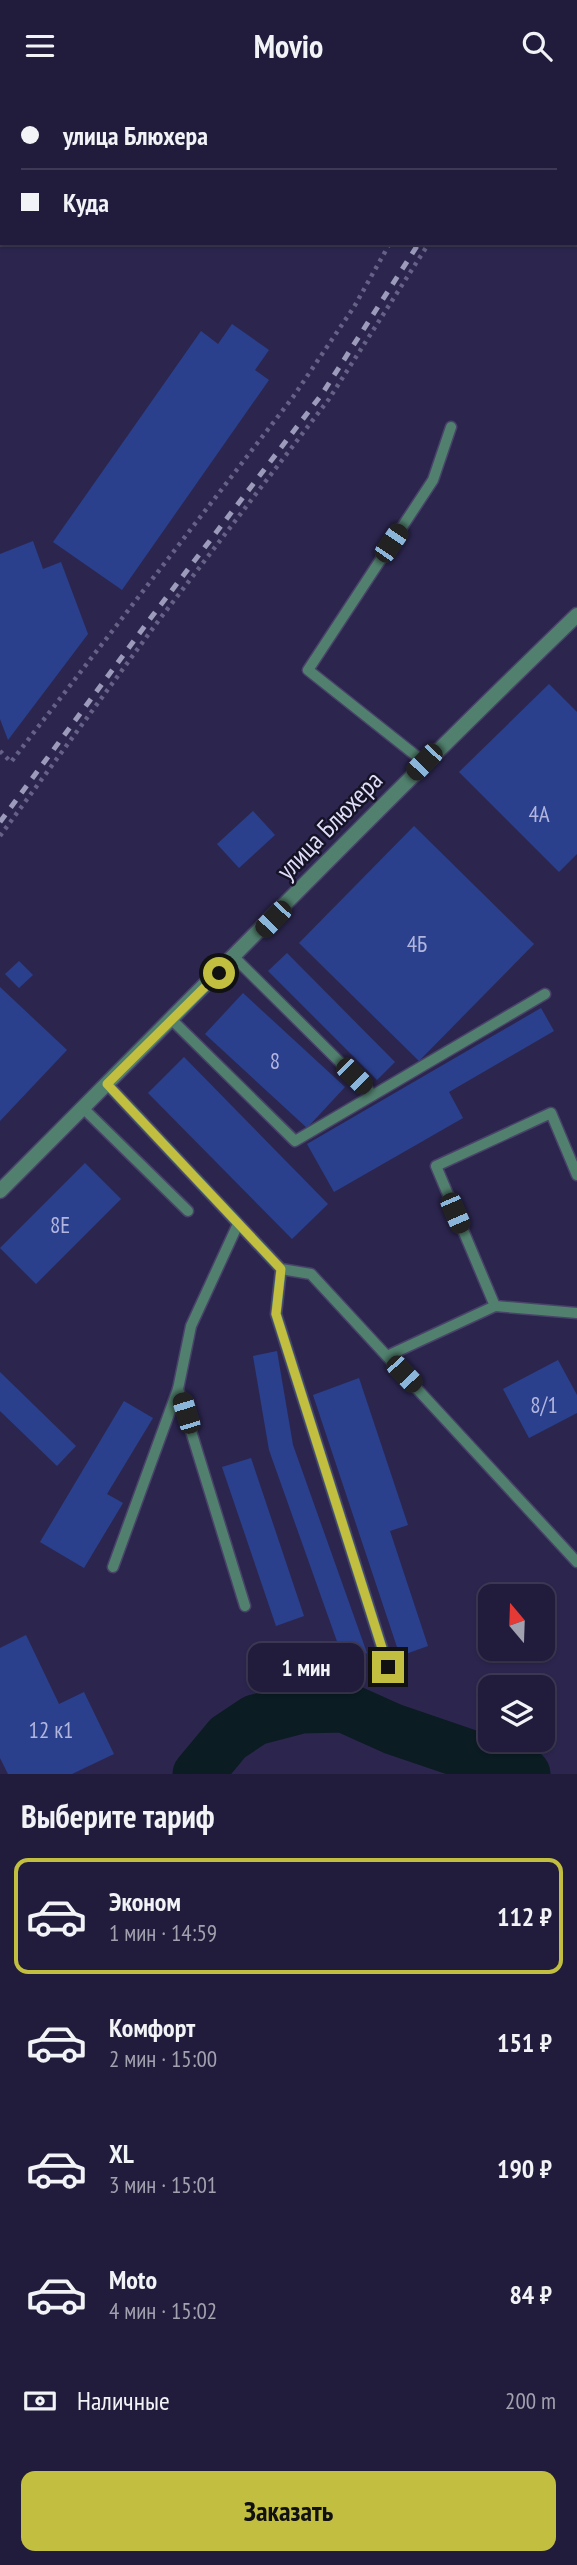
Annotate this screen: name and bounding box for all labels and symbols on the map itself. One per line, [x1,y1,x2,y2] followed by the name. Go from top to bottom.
[371,520,412,566] car
[402,740,447,784] car
[269,764,389,886] street label: улица Блюхера
[528,799,550,828] house number: 4А
[251,897,296,941] car
[407,929,427,958] house number: 4Б
[203,957,235,989] route start
[270,1046,280,1075] house number: 8
[332,1054,377,1098] car
[438,1190,473,1236] car
[50,1210,70,1239] house number: 8Е
[382,1351,427,1397] car
[170,1390,203,1436] car
[530,1390,558,1419] house number: 8/1
[478,1584,555,1661] north arrow
[248,1643,364,1691] callout: 1 мин
[372,1651,404,1683] route end
[29,1715,73,1744] house number: 12 к1

